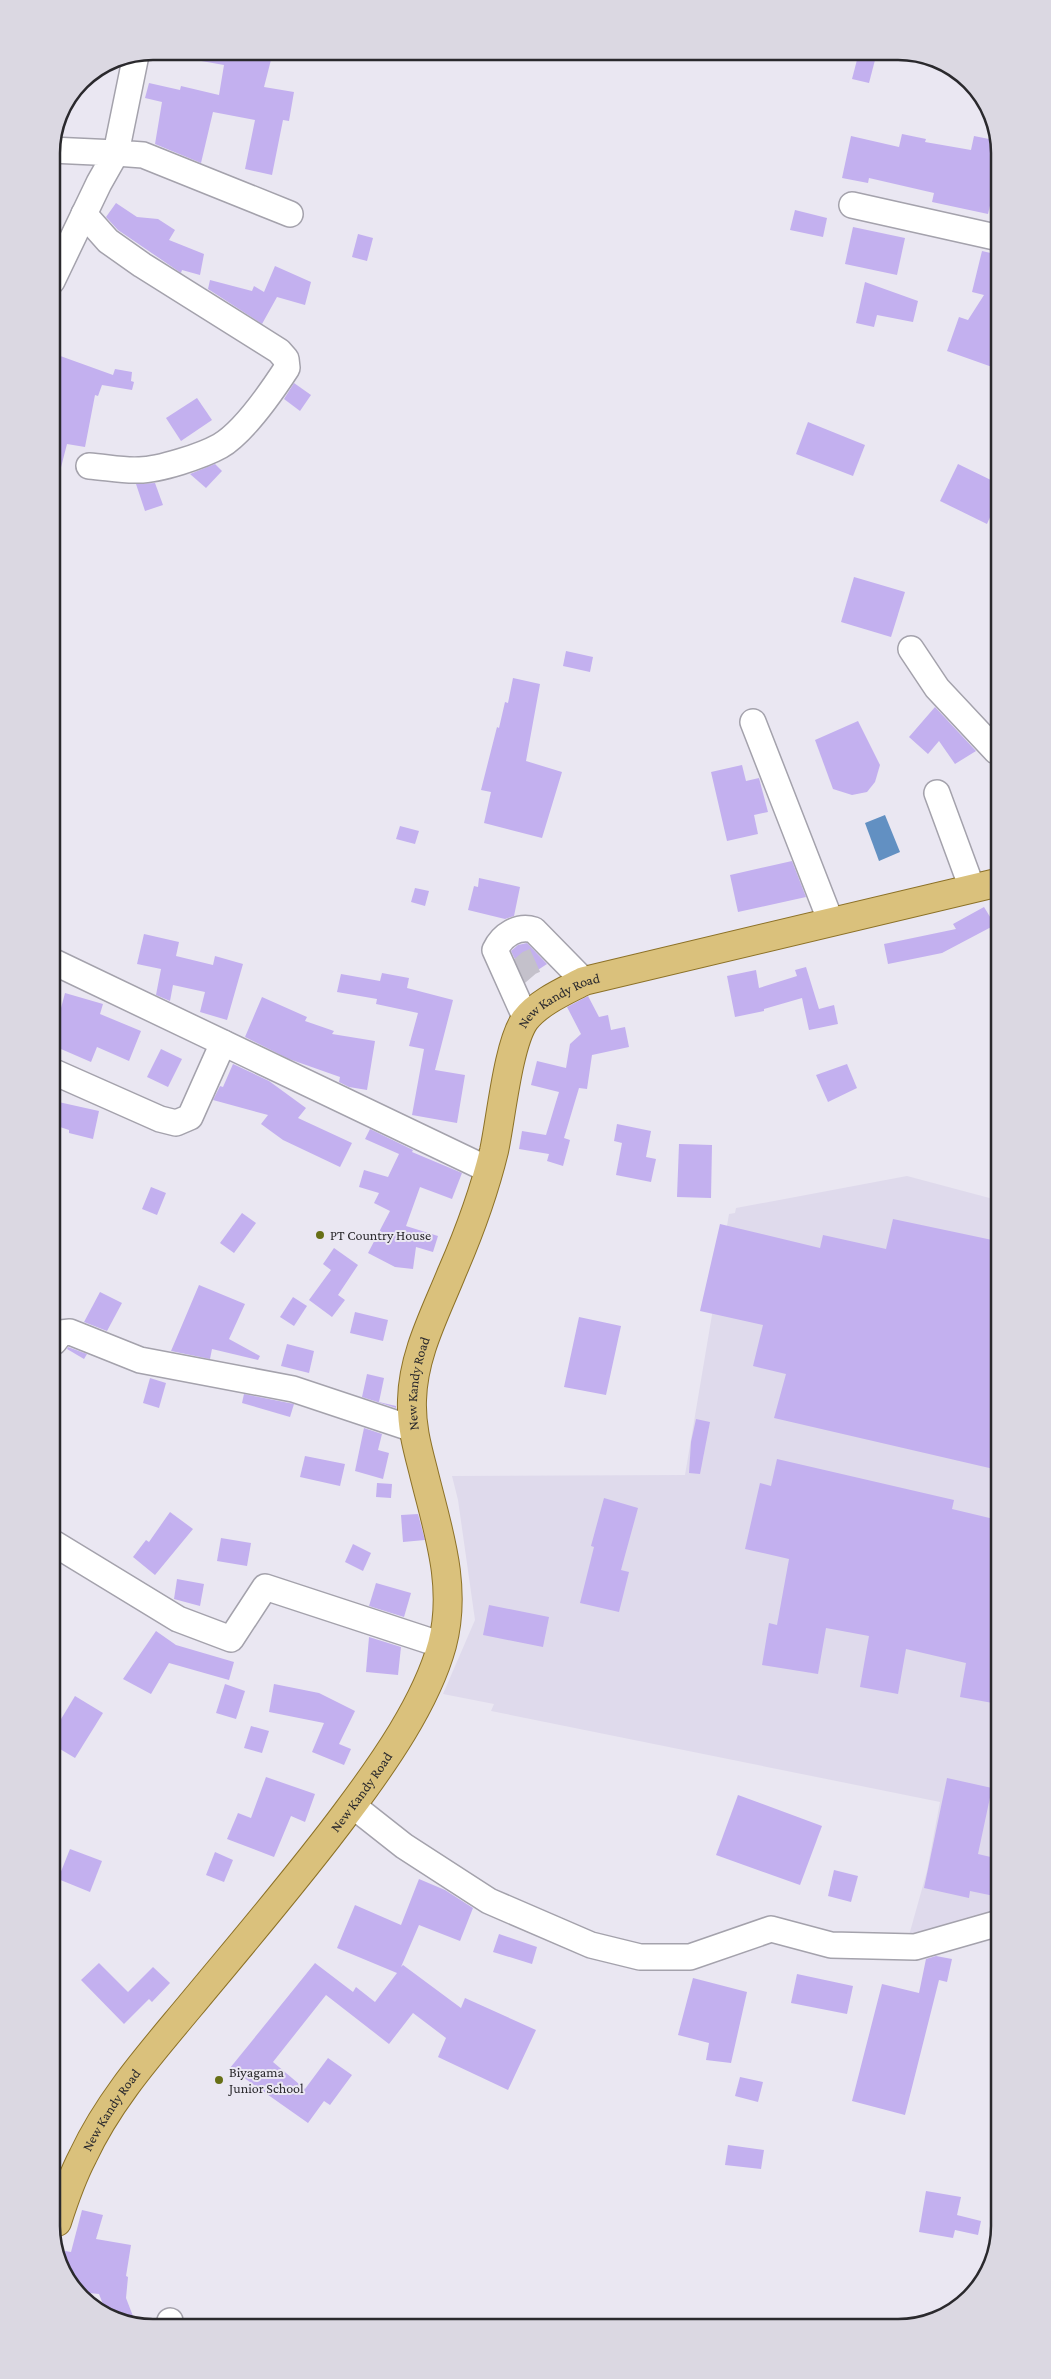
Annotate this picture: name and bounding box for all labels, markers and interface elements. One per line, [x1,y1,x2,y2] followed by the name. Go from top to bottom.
[514,969,602,1031] street label: New Kandy Road
[330,1227,431,1243] place label: PT Country House
[314,1229,326,1241] marker: PT Country House
[404,1334,433,1431] street label: New Kandy Road
[327,1748,396,1835] street label: New Kandy Road
[227,2064,304,2096] place label: Biyagama Junior School
[79,2065,144,2154] street label: New Kandy Road
[213,2074,225,2086] marker: Biyagama Junior School

